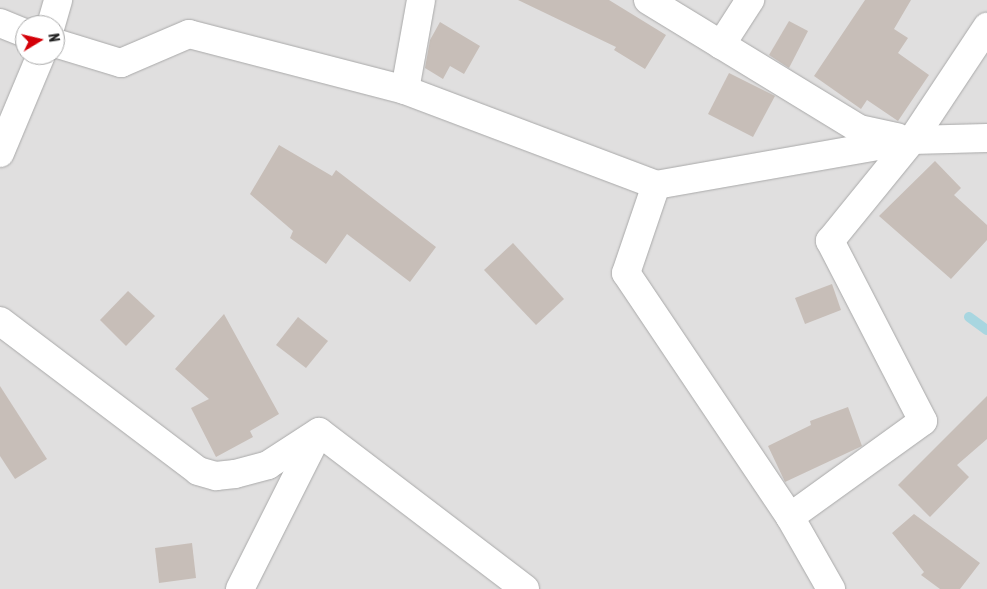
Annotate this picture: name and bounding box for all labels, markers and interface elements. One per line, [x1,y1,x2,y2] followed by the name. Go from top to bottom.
[15,15,65,65] north arrow
[45,32,62,43] text: N

